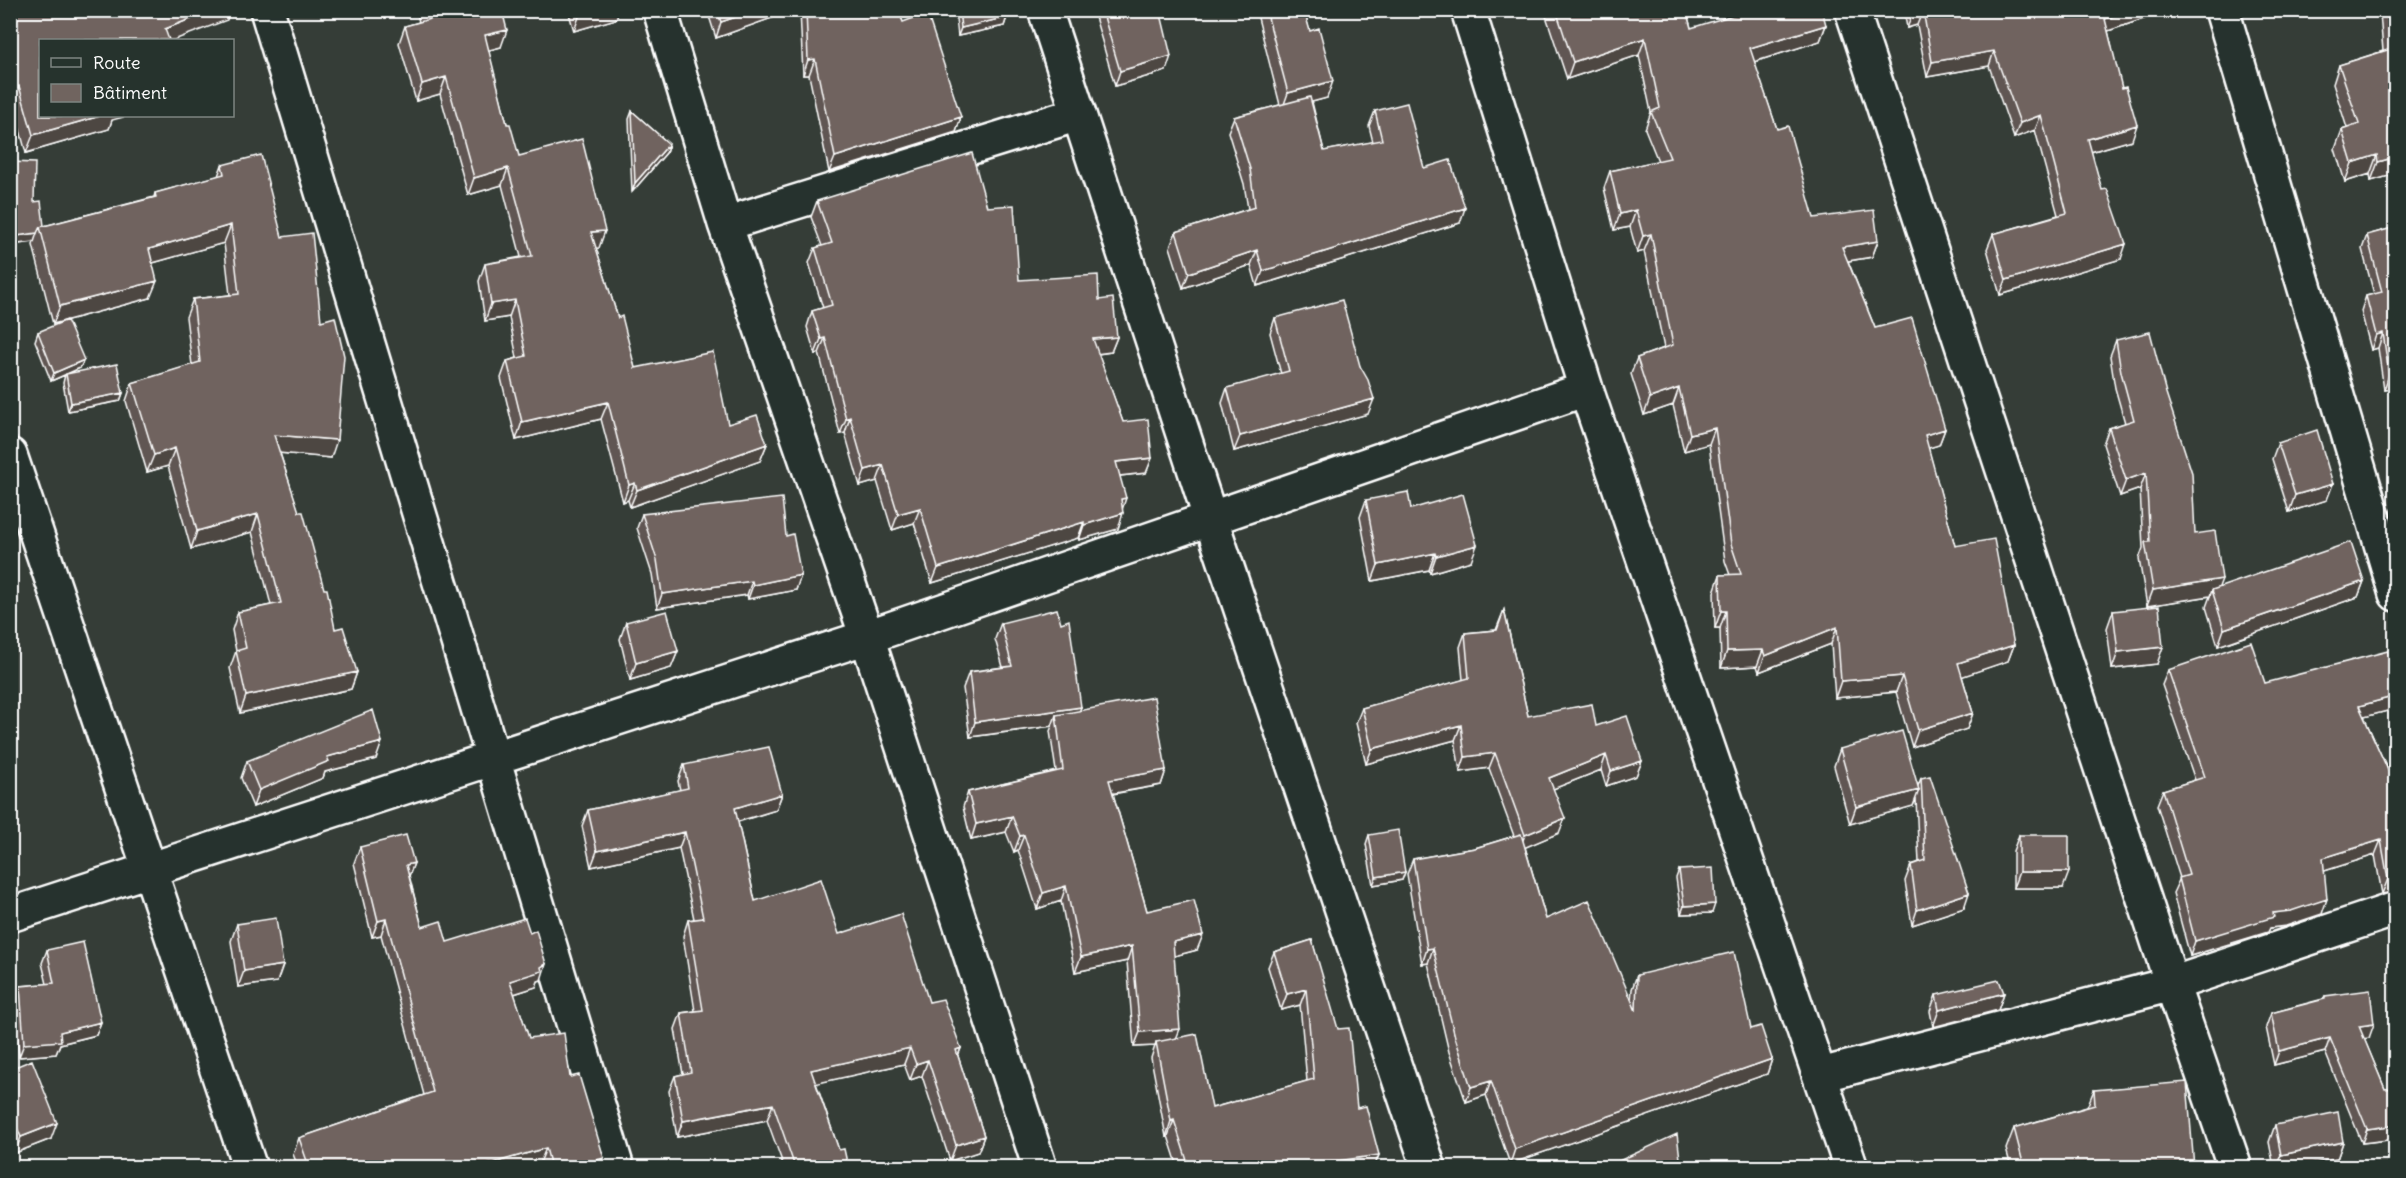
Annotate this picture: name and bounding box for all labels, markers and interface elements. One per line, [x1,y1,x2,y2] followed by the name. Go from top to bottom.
[39,39,234,117] legend
[93,51,141,74] text: Route
[93,81,167,104] text: Bâtiment

